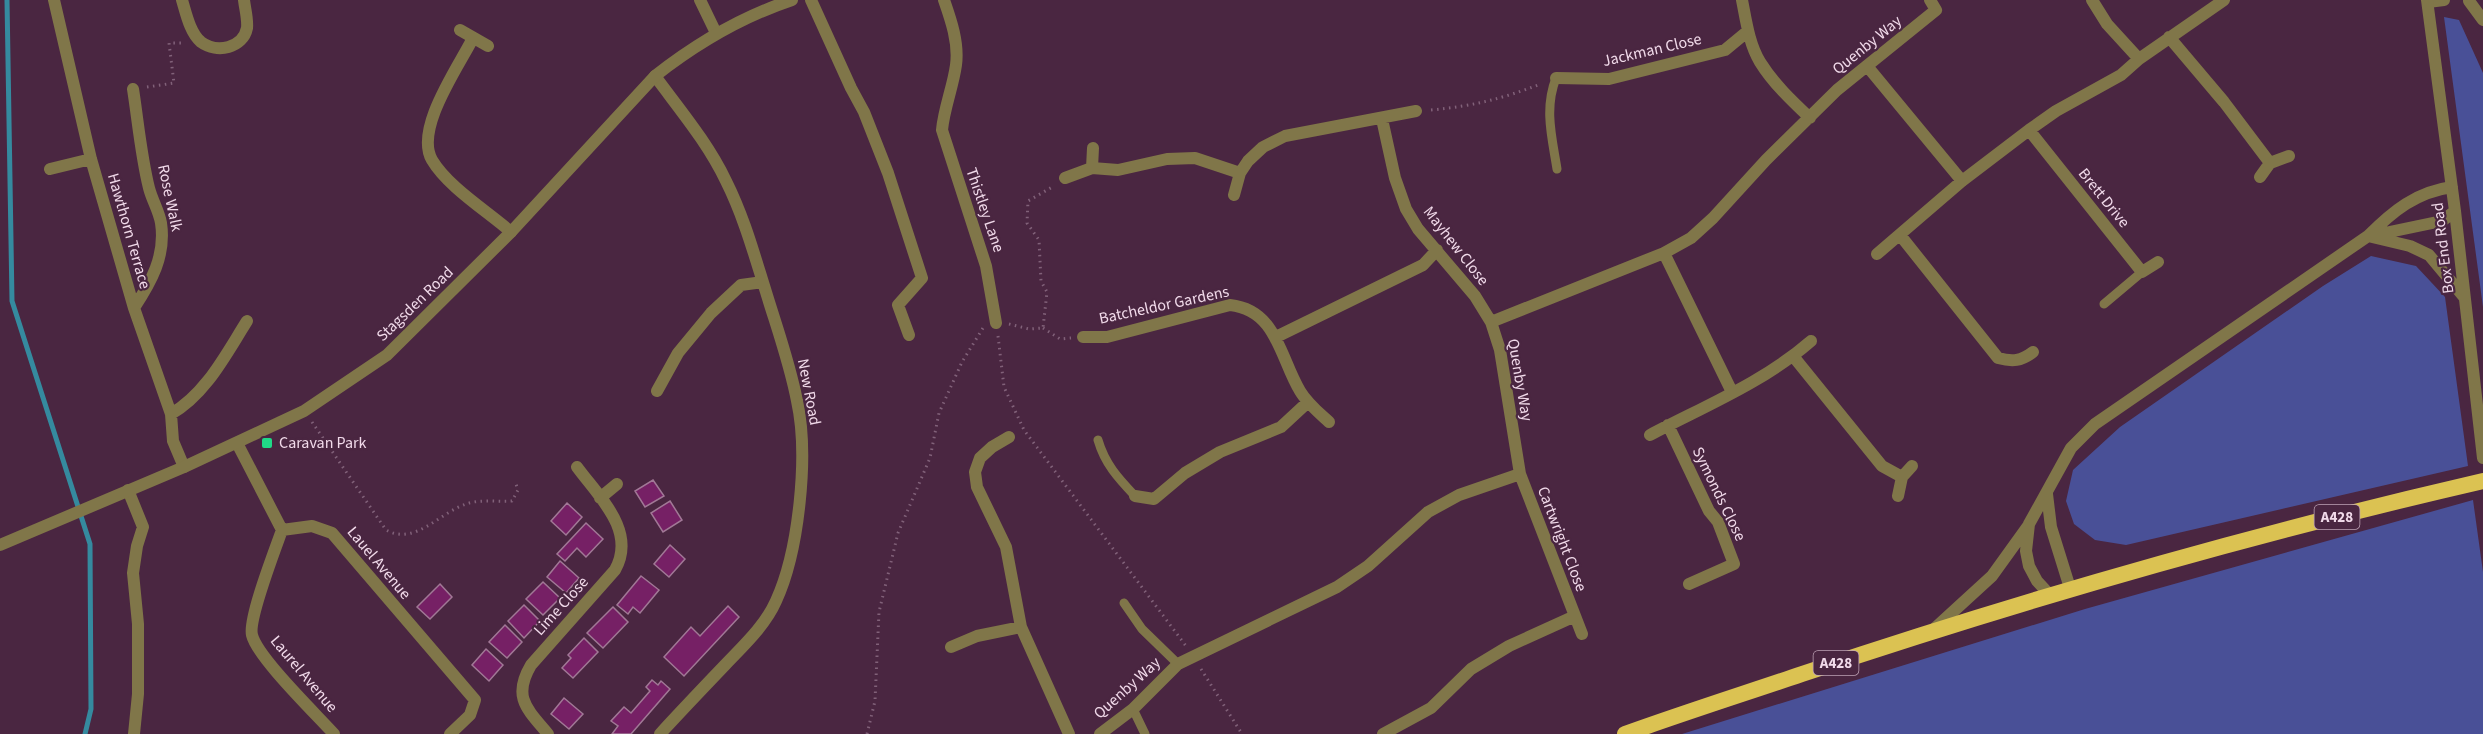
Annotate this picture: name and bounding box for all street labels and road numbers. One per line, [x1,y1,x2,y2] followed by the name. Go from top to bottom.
[1828,10,1907,80] street label: Quenby Way
[1600,28,1704,72] street label: Jackman Close
[152,163,188,234] street label: Rose Walk
[2073,164,2135,233] street label: Brett Drive
[960,165,1010,255] street label: Thistley Lane
[102,171,156,291] street label: Hawthorn Terrace
[2426,201,2460,295] street label: Box End Road
[1418,202,1494,290] street label: Mayhew Close
[372,262,458,346] street label: Stagsden Road
[1097,280,1231,330] street label: Batcheldor Gardens
[1502,337,1538,423] street label: Quenby Way
[792,357,826,427] street label: New Road
[1687,443,1751,545] street label: Symonds Close
[1532,483,1592,595] street label: Cartwright Close
[2314,505,2360,529] road number: A428
[342,522,416,604] street label: Lauel Avenue
[529,572,594,640] street label: Lime Close
[265,631,343,717] street label: Laurel Avenue
[1814,651,1858,675] road number: A428
[1089,652,1166,724] street label: Quenby Way

